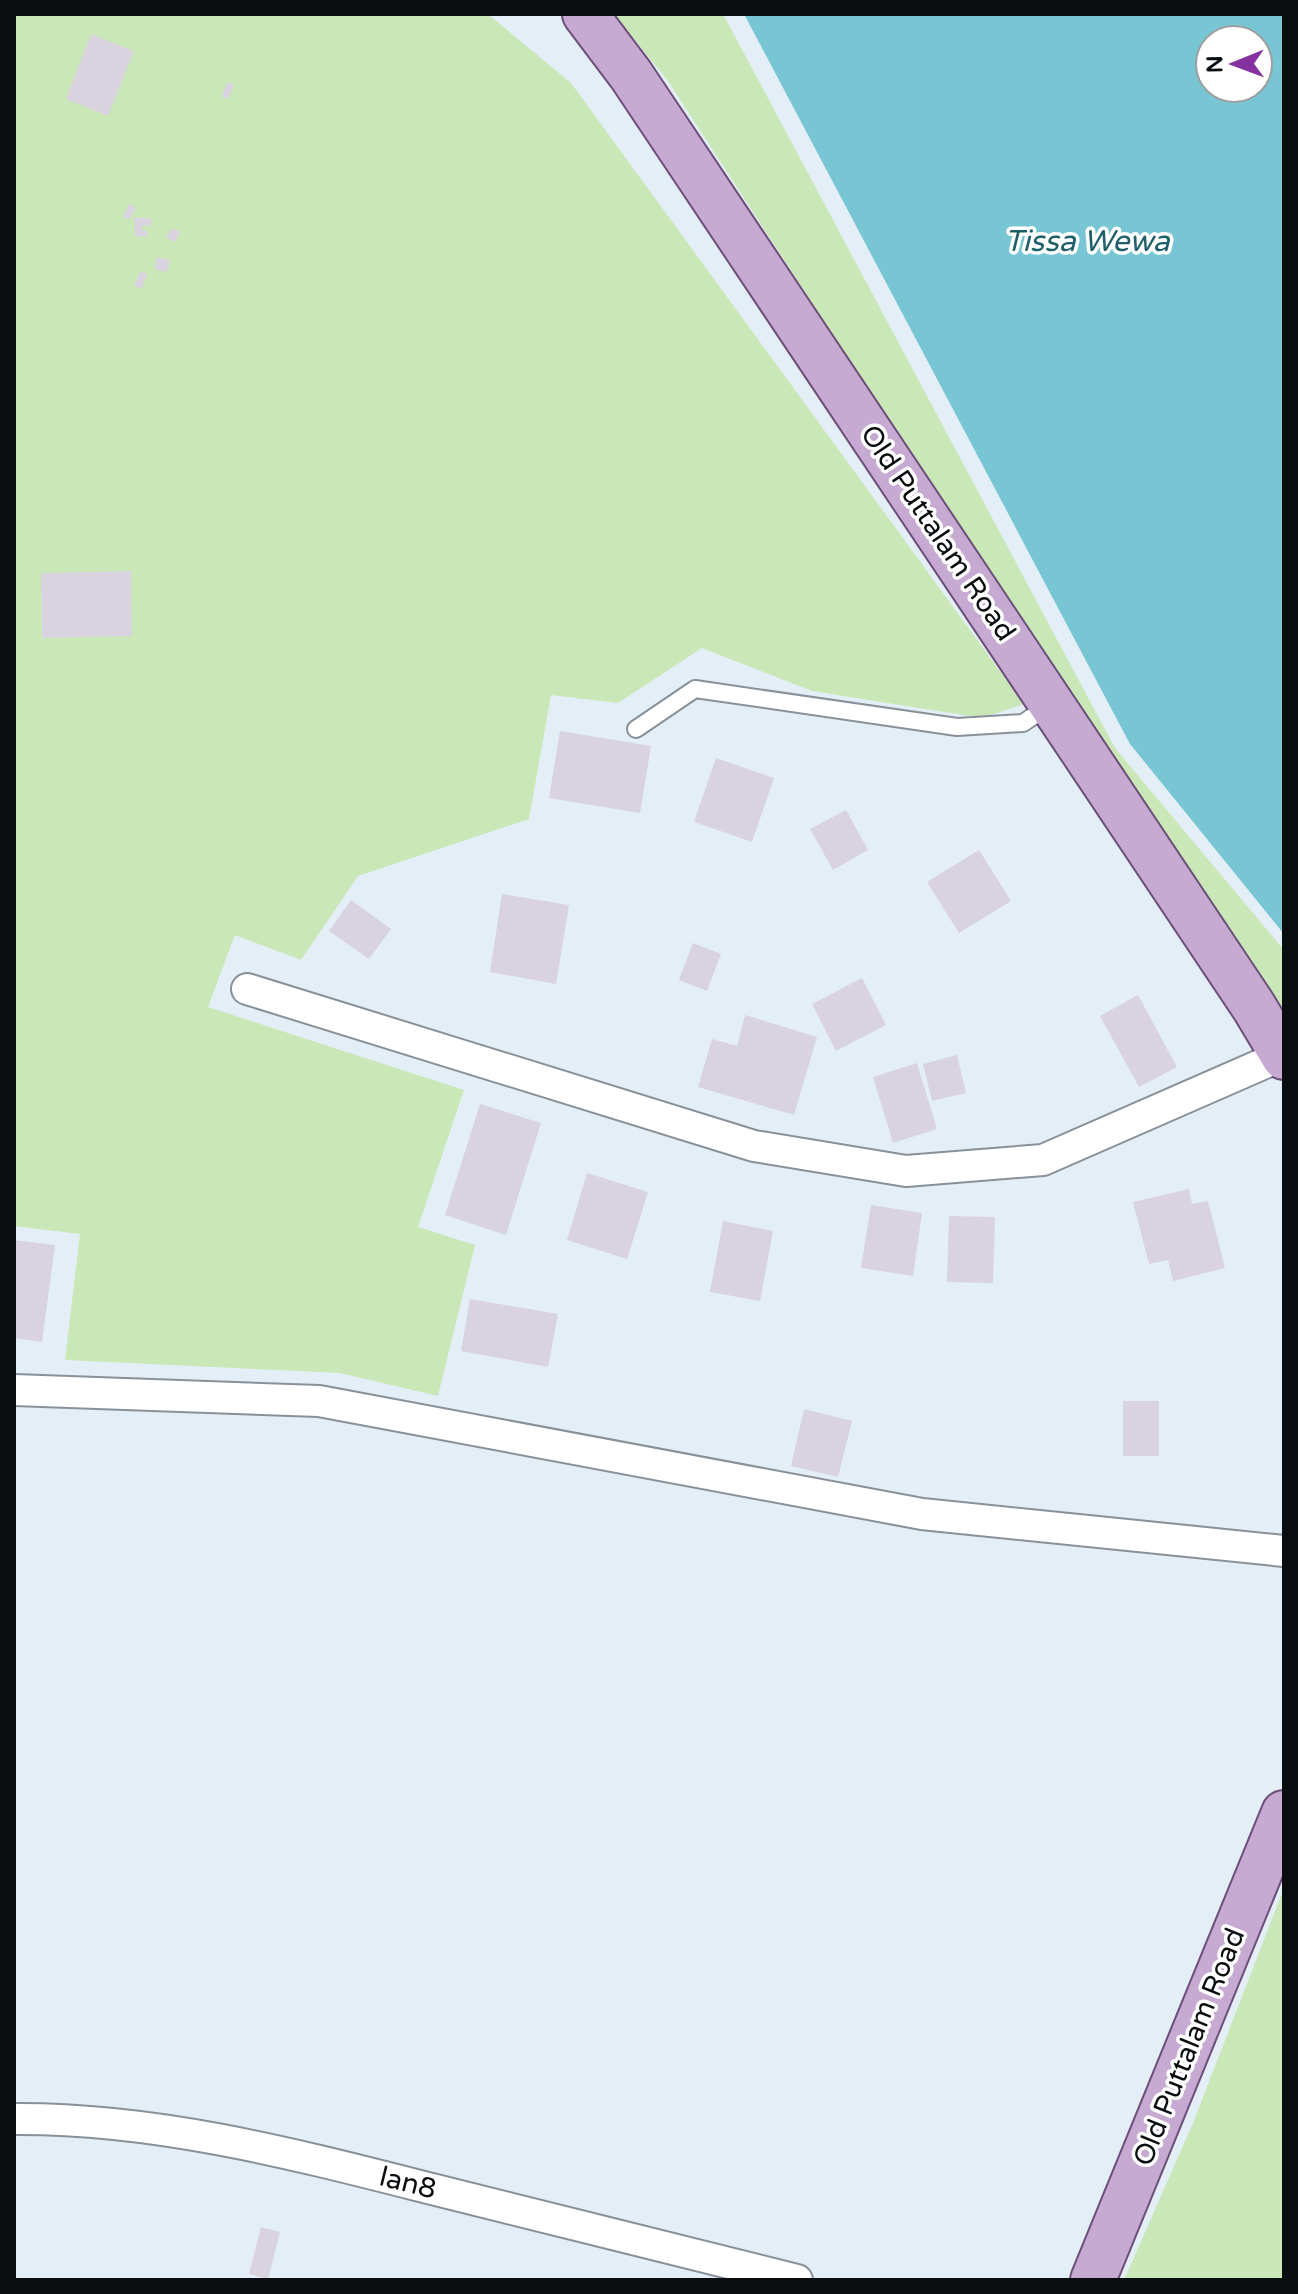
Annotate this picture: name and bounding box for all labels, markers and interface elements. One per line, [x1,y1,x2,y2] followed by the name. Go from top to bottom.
[1194,24,1274,104] north arrow
[1202,55,1228,73] text: N
[1004,223,1171,260] water label: Tissa Wewa
[853,419,1023,647] street label: Old Puttalam Road
[1126,1923,1252,2171] street label: Old Puttalam Road
[376,2160,440,2206] street label: lan8

